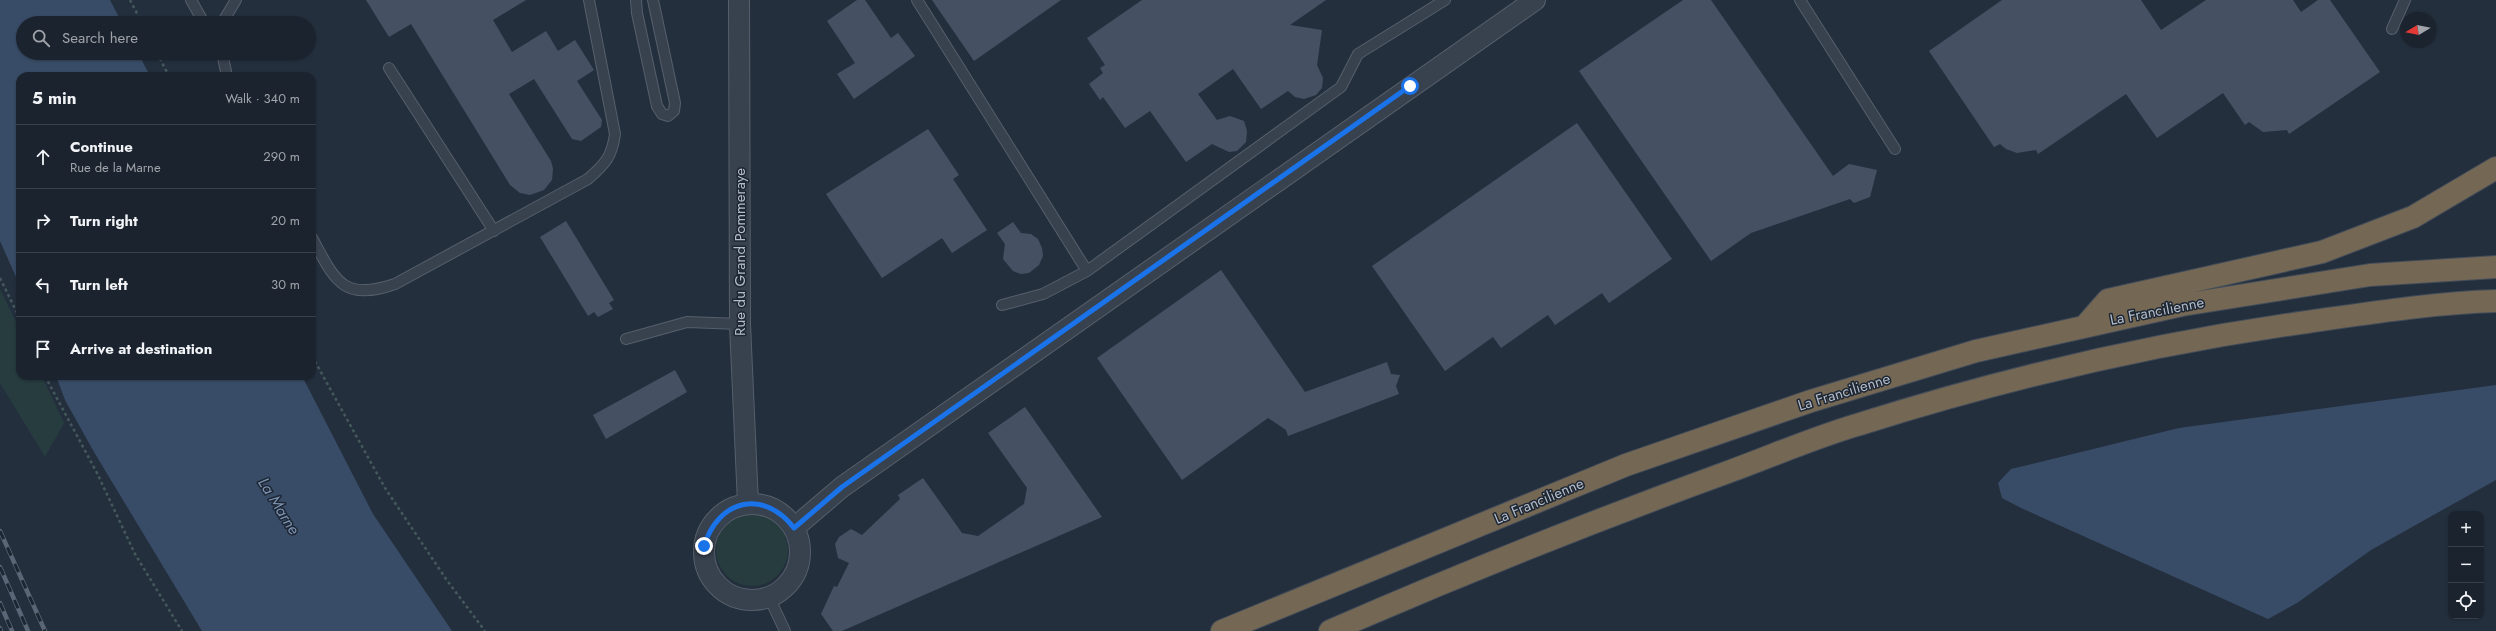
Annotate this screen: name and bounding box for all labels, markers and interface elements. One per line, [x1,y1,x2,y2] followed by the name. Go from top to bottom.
[2400,12,2436,48] north arrow
[16,16,316,60] search box
[30,27,52,49] icon: search
[62,27,138,49] text: Search here
[1401,77,1419,95] route start
[32,86,76,110] text: 5 min
[225,89,300,108] text: Walk · 340 m
[70,136,133,158] text: Continue
[32,146,54,168] icon: ahead
[263,147,300,166] text: 290 m
[70,158,161,177] text: Rue de la Marne
[729,168,751,336] street label: Rue du Grand Pommeraye
[32,210,54,232] icon: right
[70,210,138,232] text: Turn right
[271,211,300,230] text: 20 m
[32,274,54,296] icon: left
[70,274,128,296] text: Turn left
[271,275,300,294] text: 30 m
[2108,291,2206,331] street label: La Francilienne
[32,338,54,360] icon: arrive
[70,338,212,360] text: Arrive at destination
[1795,367,1893,416] street label: La Francilienne
[1491,472,1588,530] street label: La Francilienne
[252,473,306,539] water label: La Marne
[2448,511,2484,619] map controls
[2448,511,2484,547] button: +
[695,537,713,555] route end
[2448,547,2484,583] button: −
[2448,583,2484,619] button: locate

